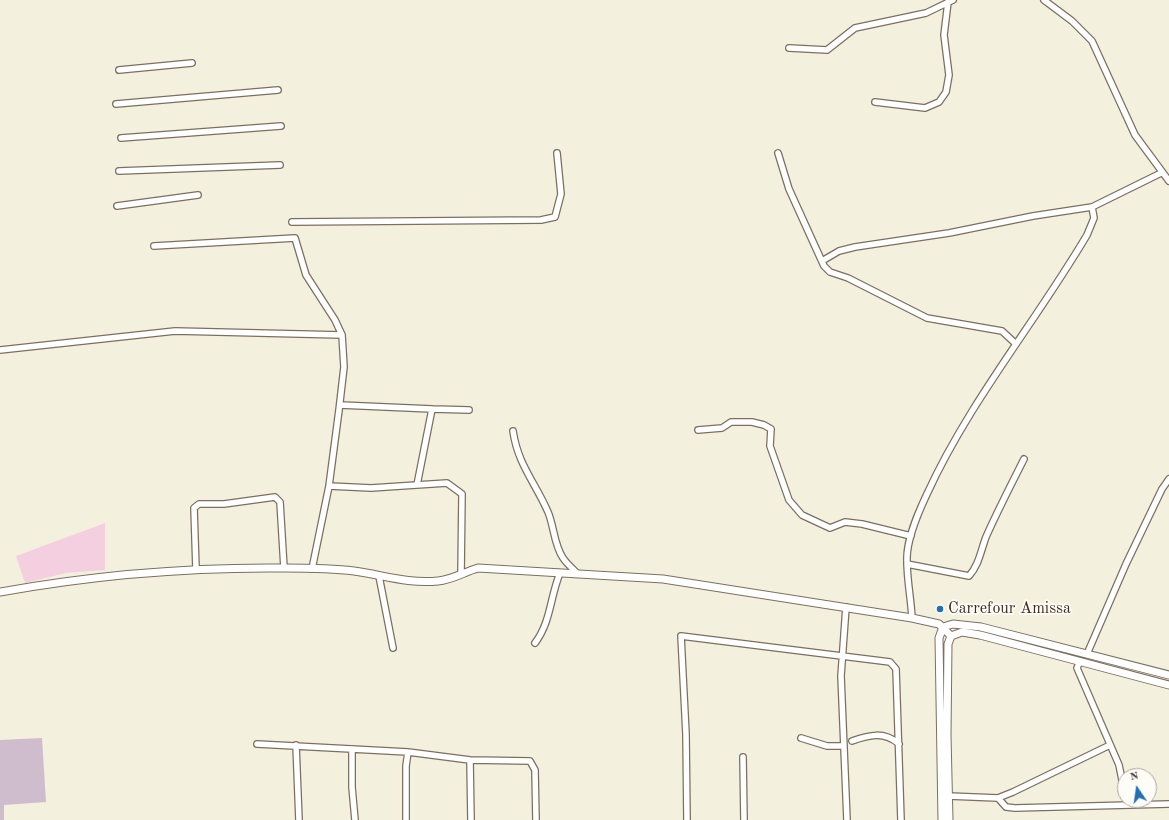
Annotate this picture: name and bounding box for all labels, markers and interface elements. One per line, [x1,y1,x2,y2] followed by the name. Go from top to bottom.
[948,599,1071,619] place label: Carrefour Amissa
[935,604,945,614] marker: Carrefour Amissa
[1117,768,1157,808] north arrow
[1129,770,1140,783] text: N

